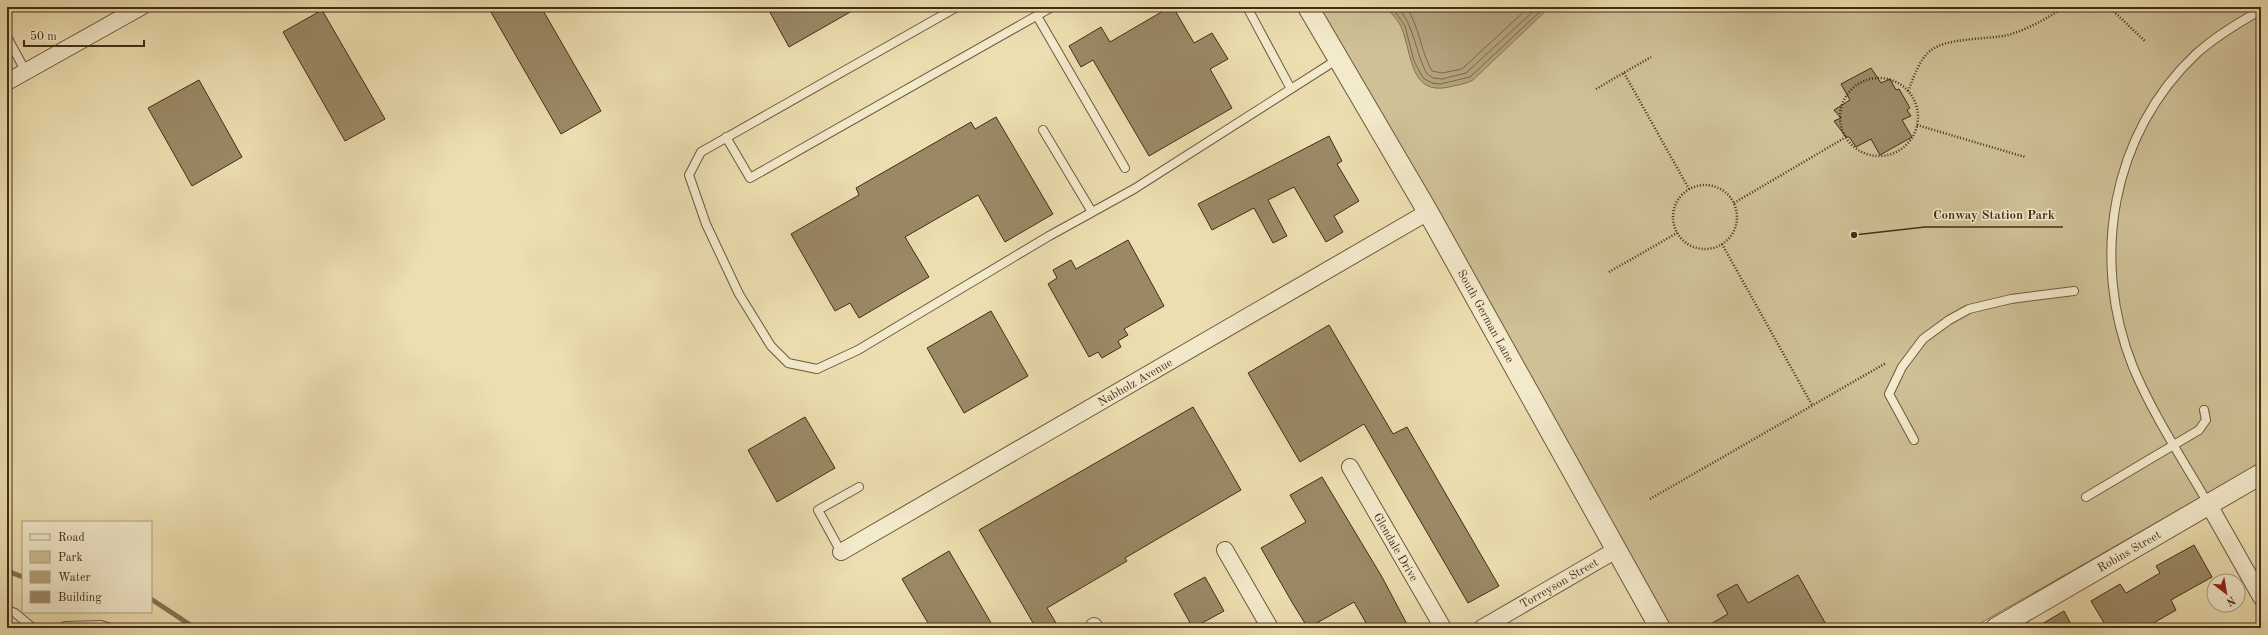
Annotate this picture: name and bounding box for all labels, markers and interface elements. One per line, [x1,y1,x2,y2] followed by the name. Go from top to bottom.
[24,22,144,48] scale bar
[30,30,57,43] text: 50 m
[1925,202,2063,227] callout: Conway Station Park
[1933,209,2056,222] text: Conway Station Park
[1455,268,1516,365] street label: South German Lane
[1096,356,1175,409] street label: Nabholz Avenue
[1371,511,1420,584] street label: Glendale Drive
[22,521,152,613] legend
[2096,529,2163,575] street label: Robins Street
[58,532,85,544] text: Road
[58,552,83,564] text: Park
[1518,557,1601,611] street label: Torreyson Street
[58,572,91,584] text: Water
[2206,573,2246,613] north arrow
[58,592,102,604] text: Building
[2223,593,2237,607] text: N

